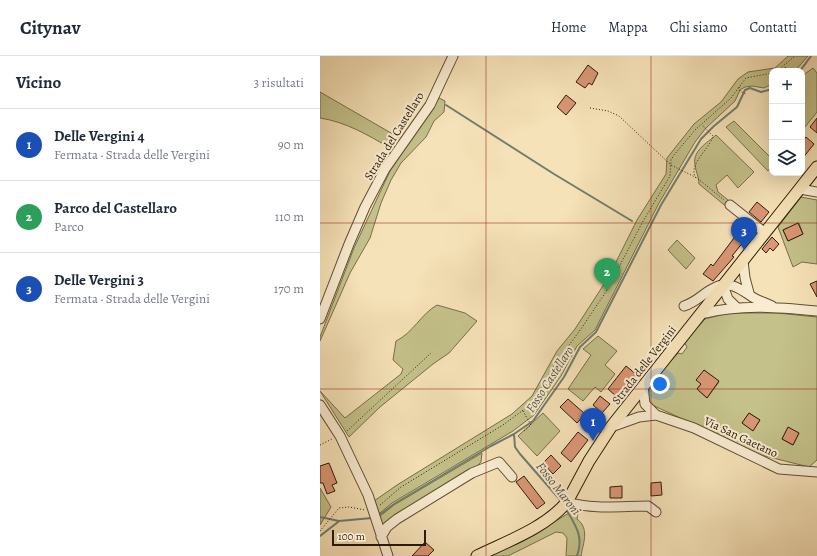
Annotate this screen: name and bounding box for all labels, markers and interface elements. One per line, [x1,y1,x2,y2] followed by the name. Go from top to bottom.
[20,15,81,41] text: Citynav
[551,18,586,37] text: Home
[608,18,648,37] text: Mappa
[670,18,728,37] text: Chi siamo
[750,18,797,37] text: Contatti
[769,68,805,176] map controls
[769,68,805,104] button: +
[16,71,61,94] text: Vicino
[254,74,304,91] text: 3 risultati
[360,89,428,183] street label: Strada del Castellaro
[769,104,805,140] button: −
[54,126,145,146] text: Delle Vergini 4
[27,136,31,153] text: 1
[278,136,304,153] text: 90 m
[769,140,805,176] button: layers
[54,146,210,163] text: Fermata · Strada delle Vergini
[54,198,177,218] text: Parco del Castellaro
[26,208,32,225] text: 2
[275,208,304,225] text: 110 m
[731,217,757,250] pin: 3
[54,218,84,235] text: Parco
[594,258,620,291] pin: 2
[54,270,144,290] text: Delle Vergini 3
[26,280,32,297] text: 3
[274,280,304,297] text: 170 m
[54,290,210,307] text: Fermata · Strada delle Vergini
[608,322,680,408] street label: Strada delle Vergini
[522,343,577,416] water label: Fosso Castellaro
[650,374,670,394] your location
[580,408,606,441] pin: 1
[701,412,781,461] street label: Via San Gaetano
[532,458,585,519] water label: Fosso Maroni
[332,528,426,547] scale bar
[338,529,365,544] text: 100 m

